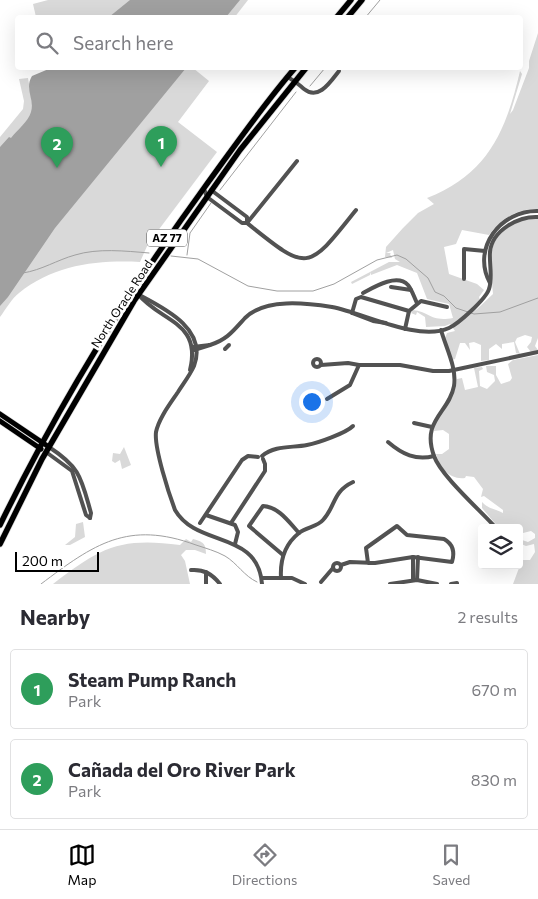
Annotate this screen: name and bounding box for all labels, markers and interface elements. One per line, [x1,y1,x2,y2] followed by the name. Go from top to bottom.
[15,15,523,70] search box
[33,29,61,57] icon: search
[73,31,173,54] text: Search here
[145,126,177,167] pin: 1
[41,127,73,168] pin: 2
[147,230,187,247] road number: AZ 77
[88,257,155,350] street label: North Oracle Road
[299,389,325,415] your location
[478,524,523,569] map controls
[478,524,523,569] button: layers
[15,549,99,572] scale bar
[22,552,63,569] text: 200 m
[20,604,90,629] text: Nearby
[457,607,518,626] text: 2 results
[68,668,236,691] text: Steam Pump Ranch
[33,680,41,699] text: 1
[471,680,517,699] text: 670 m
[68,691,101,710] text: Park
[68,758,296,781] text: Cañada del Oro River Park
[32,770,42,789] text: 2
[471,770,517,789] text: 830 m
[68,781,101,800] text: Park
[68,841,96,888] tab: Map
[232,841,297,888] tab: Directions
[433,841,470,888] tab: Saved

